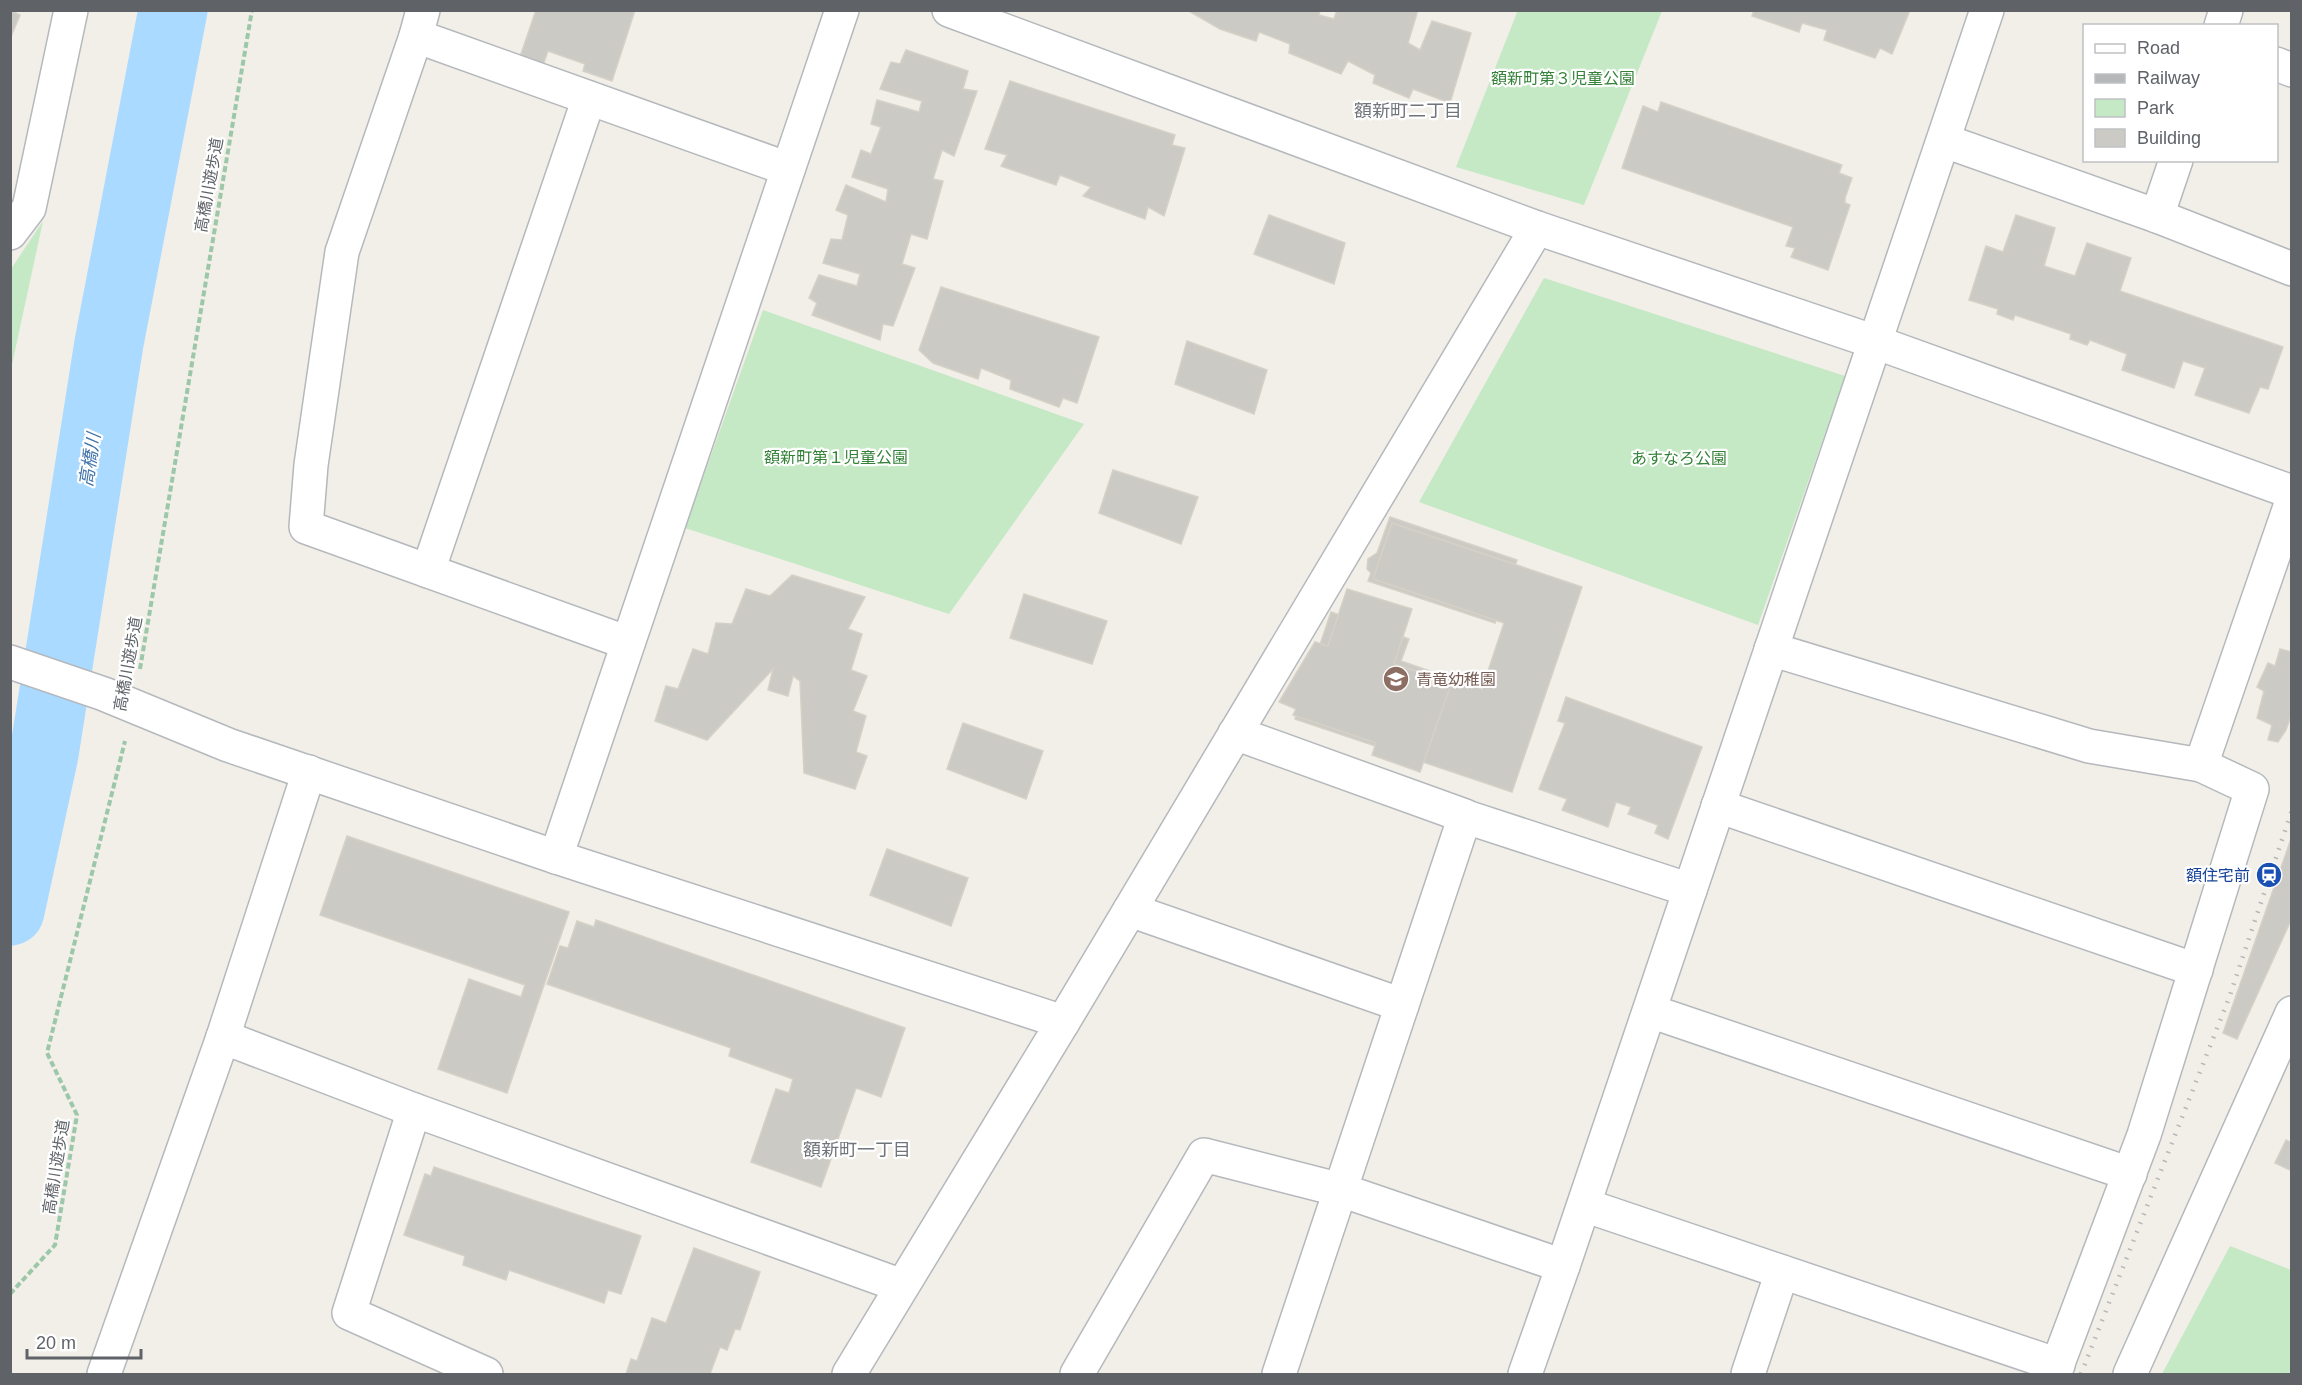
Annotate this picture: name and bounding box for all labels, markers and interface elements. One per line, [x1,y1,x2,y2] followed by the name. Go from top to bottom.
[2083,24,2278,162] legend
[2137,38,2180,58] text: Road
[2137,68,2200,88] text: Railway
[1491,70,1635,87] park label: 額新町第３児童公園
[2137,98,2175,118] text: Park
[1354,101,1462,121] district label: 額新町二丁目
[2137,128,2201,148] text: Building
[192,136,226,234] street label: 高橋川遊歩道
[76,430,104,488] water label: 高橋川
[764,449,908,466] park label: 額新町第１児童公園
[1631,450,1727,467] park label: あすなろ公園
[111,615,145,713] street label: 高橋川遊歩道
[1381,664,1411,694] school or university icon: 青竜幼稚園
[1416,671,1496,688] place label: 青竜幼稚園
[2254,860,2284,890] station icon: 額住宅前
[2186,867,2250,884] place label: 額住宅前
[40,1118,72,1216] street label: 高橋川遊歩道
[803,1140,911,1160] district label: 額新町一丁目
[27,1322,141,1360] scale bar
[36,1333,76,1353] text: 20 m

